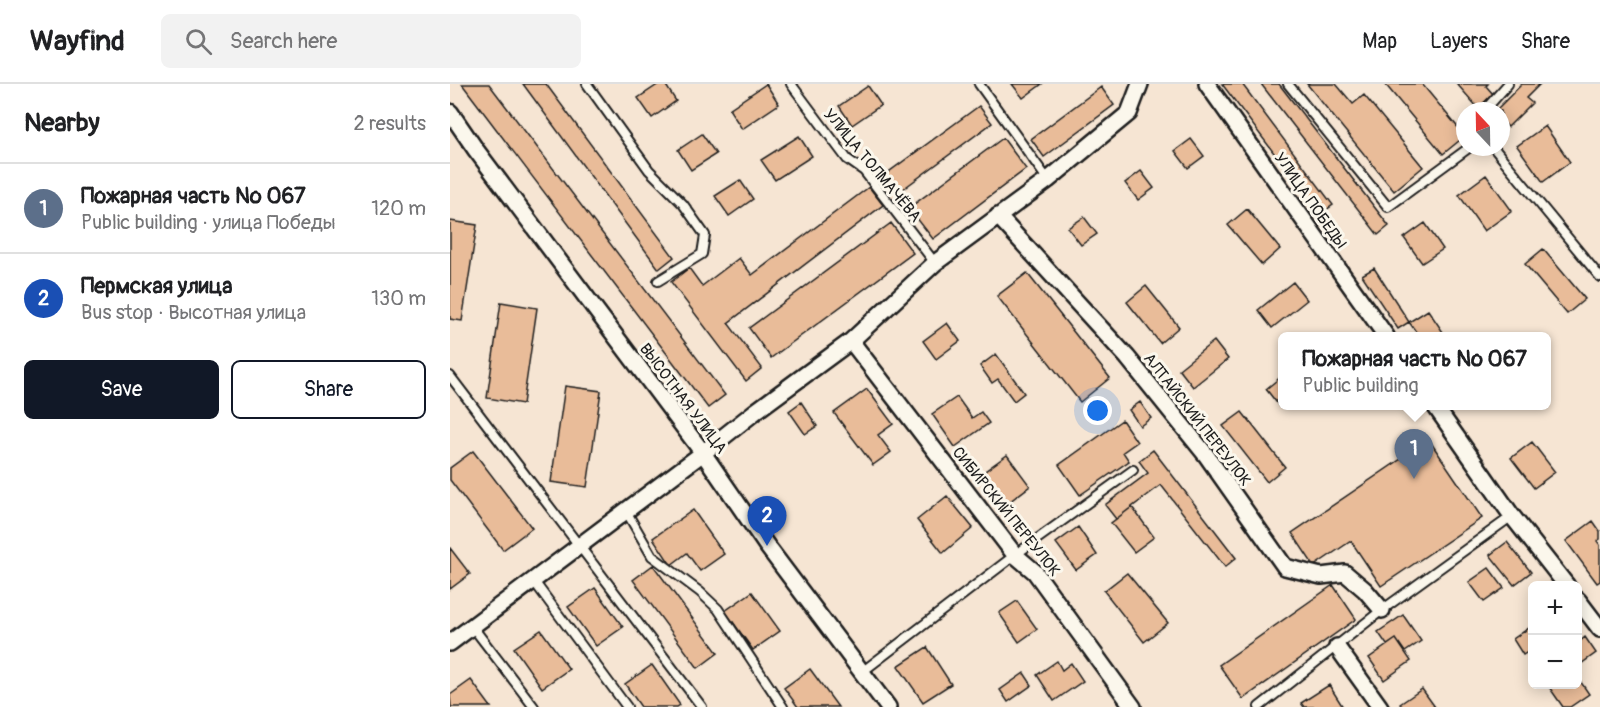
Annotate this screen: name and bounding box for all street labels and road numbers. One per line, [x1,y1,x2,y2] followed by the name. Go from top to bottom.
[819,105,926,226] street label: УЛИЦА ТОЛМАЧЁВА
[1270,149,1351,253] street label: УЛИЦА ПОБЕДЫ
[635,339,731,458] street label: ВЫСОТНАЯ УЛИЦА
[1139,349,1255,490] street label: АЛТАЙСКИЙ ПЕРЕУЛОК
[948,443,1065,581] street label: СИБИРСКИЙ ПЕРЕУЛОК

